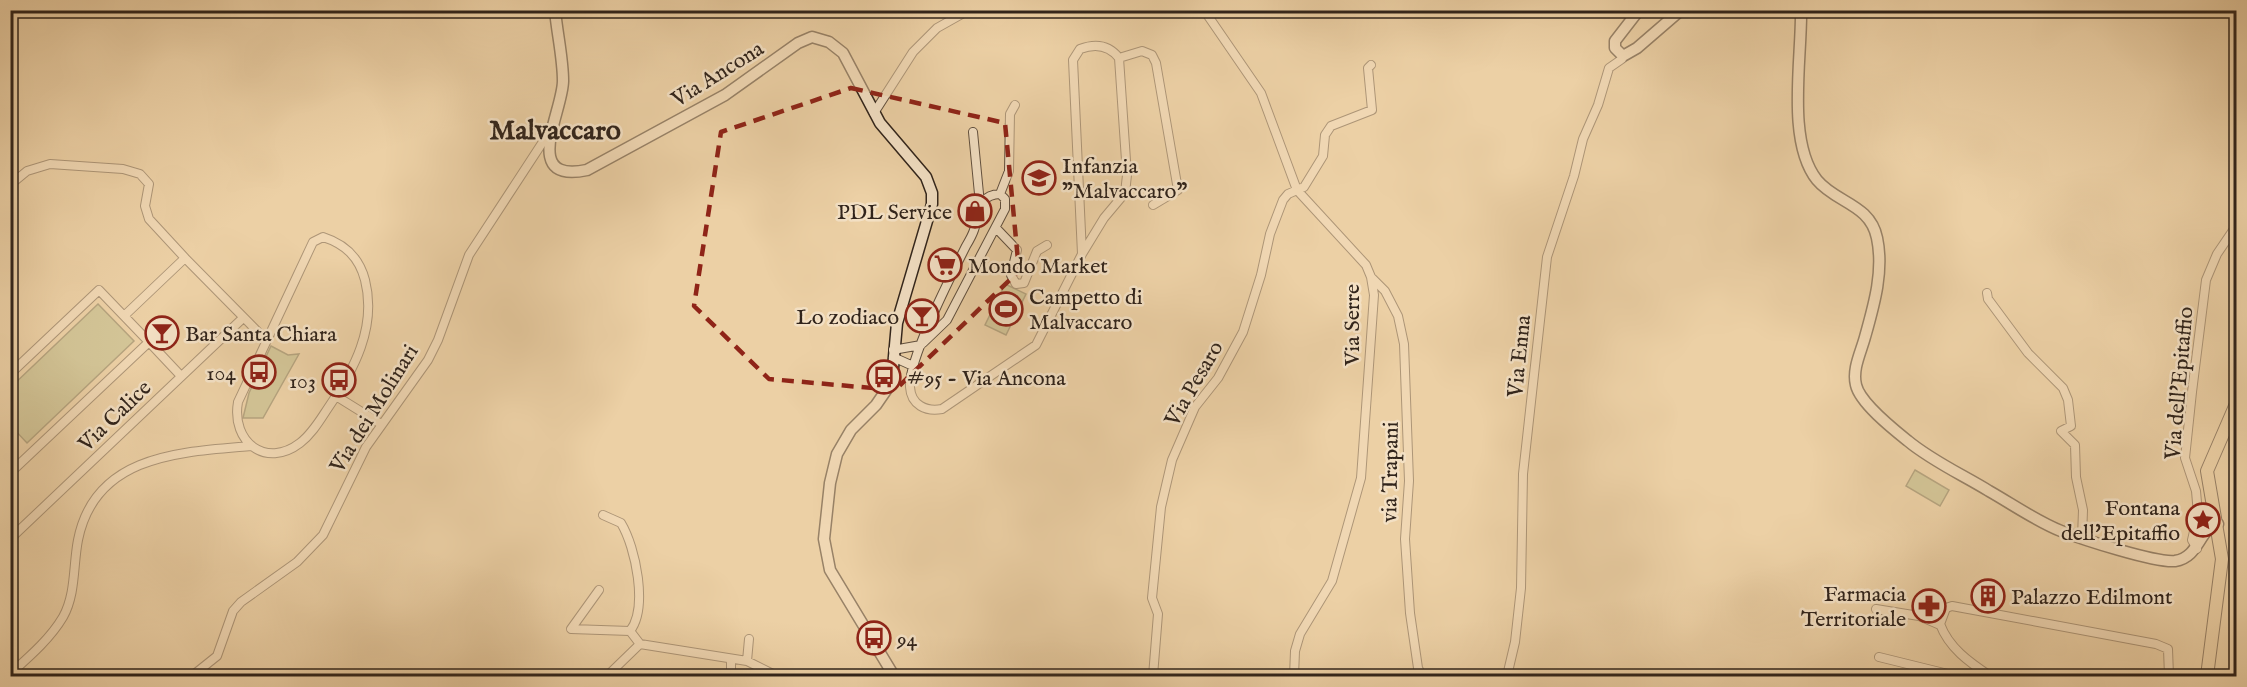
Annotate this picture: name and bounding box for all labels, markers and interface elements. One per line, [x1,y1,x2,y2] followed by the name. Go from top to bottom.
[666,35,770,115] street label: Via Ancona
[489,114,621,149] district label: Malvaccaro
[1062,153,1187,206] place label: Infanzia "Malvaccaro"
[1021,160,1057,196] school or university icon: Infanzia "Malvaccaro"
[957,193,993,229] shop icon: PDL Service
[837,199,952,227] place label: PDL Service
[927,247,963,283] supermarket icon: Mondo Market
[968,253,1108,281] place label: Mondo Market
[1029,284,1143,337] place label: Campetto di Malvaccaro
[1339,284,1367,367] street label: Via Serre
[988,291,1024,327] sports icon: Campetto di Malvaccaro
[904,298,940,334] bar icon: Lo zodiaco
[796,304,899,332] place label: Lo zodiaco
[2159,305,2201,462] street label: Via dell'Epitaffio
[1502,313,1538,400] street label: Via Enna
[144,315,180,351] bar icon: Bar Santa Chiara
[185,321,337,349] place label: Bar Santa Chiara
[1159,336,1230,433] street label: Via Pesaro
[323,339,425,479] street label: Via dei Molinari
[241,354,277,390] bus stop icon: 104
[866,359,902,395] bus stop icon: #95 - Via Ancona
[206,360,236,388] place label: 104
[321,362,357,398] bus stop icon: 103
[907,365,1066,393] place label: #95 - Via Ancona
[289,368,316,396] place label: 103
[72,375,158,459] street label: Via Calice
[1376,421,1406,523] street label: via Trapani
[2061,495,2180,548] place label: Fontana dell'Epitaffio
[2185,502,2221,538] place icon: Fontana dell'Epitaffio
[1970,578,2006,614] building icon: Palazzo Edilmont
[1801,581,1906,634] place label: Farmacia Territoriale
[2011,584,2173,612] place label: Palazzo Edilmont
[1911,588,1947,624] pharmacy icon: Farmacia Territoriale
[856,620,892,656] bus stop icon: 94
[896,626,917,654] place label: 94

